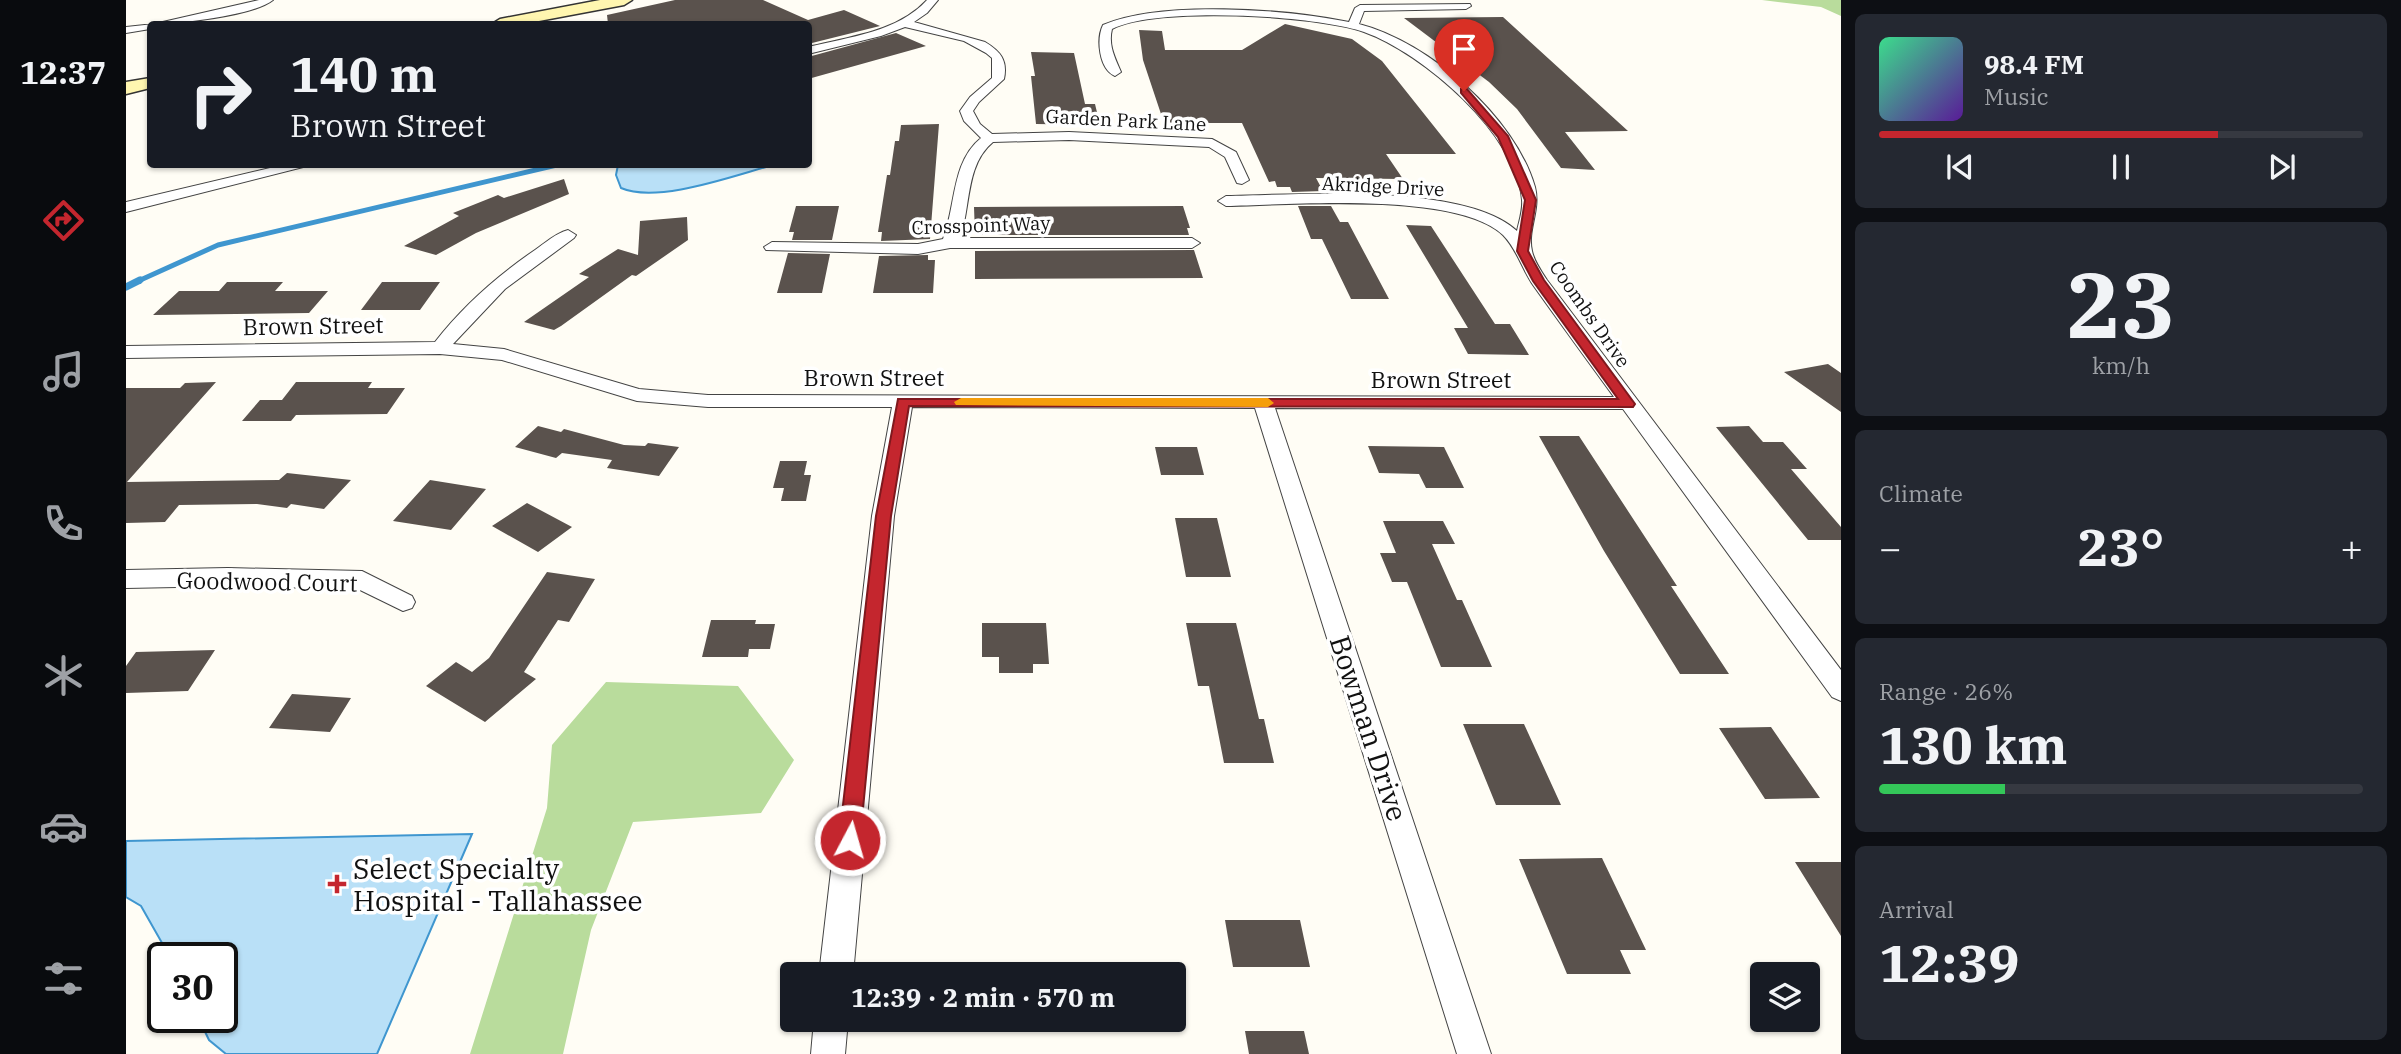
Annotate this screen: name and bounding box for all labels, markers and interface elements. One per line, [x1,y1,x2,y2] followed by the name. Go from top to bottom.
[1434,19,1494,91] pin
[1445,30,1483,68] icon: arrive
[290,42,437,105] text: 140 m
[1984,47,2084,81] text: 98.4 FM
[175,49,266,140] icon: right
[20,51,106,93] text: 12:37
[1984,81,2049,111] text: Music
[290,104,486,146] text: Brown Street
[1045,104,1207,136] street label: Garden Park Lane
[1941,148,1979,186] icon: previous
[2102,148,2140,186] icon: pause
[2263,148,2301,186] icon: next
[1321,171,1445,201] street label: Akridge Drive
[39,196,88,245] icon: directions
[911,211,1052,239] street label: Crosspoint Way
[2066,245,2176,363] text: 23
[1544,256,1636,372] street label: Coombs Drive
[242,309,384,341] street label: Brown Street
[39,347,88,396] icon: music
[2092,350,2150,380] text: km/h
[804,362,944,392] street label: Brown Street
[1371,364,1511,394] street label: Brown Street
[1879,478,1963,508] text: Climate
[39,499,88,548] icon: phone
[2078,513,2164,580] text: 23°
[1879,523,1902,572] text: −
[2340,523,2363,572] text: +
[176,564,358,598] street label: Goodwood Court
[1322,630,1416,826] street label: Bowman Drive
[39,651,88,700] icon: climate
[1879,676,2013,706] text: Range · 26%
[1879,711,2068,778] text: 130 km
[39,802,88,851] icon: car
[813,803,887,877] position arrow
[353,850,643,919] place label: Select Specialty Hospital - Tallahassee
[327,874,347,894] marker: Select Specialty Hospital - Tallahassee
[1879,894,1954,924] text: Arrival
[1879,929,2020,996] text: 12:39
[147,942,238,1033] speed limit sign: 30
[39,954,88,1003] icon: filters
[1750,962,1820,1032] map controls
[1750,962,1820,1032] button: layers
[851,980,1115,1014] text: 12:39 · 2 min · 570 m

